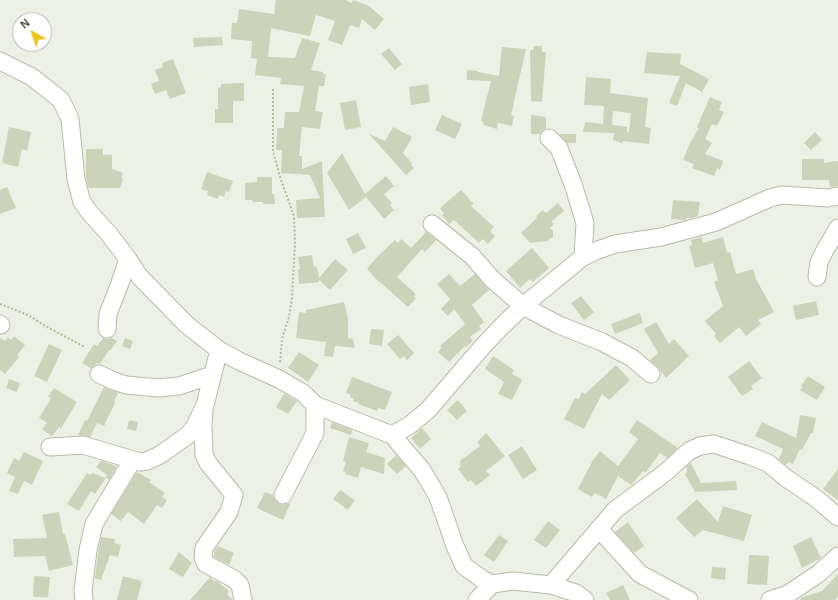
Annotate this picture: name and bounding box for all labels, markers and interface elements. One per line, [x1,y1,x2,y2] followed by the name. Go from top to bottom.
[12,12,52,52] north arrow
[18,16,32,31] text: N

